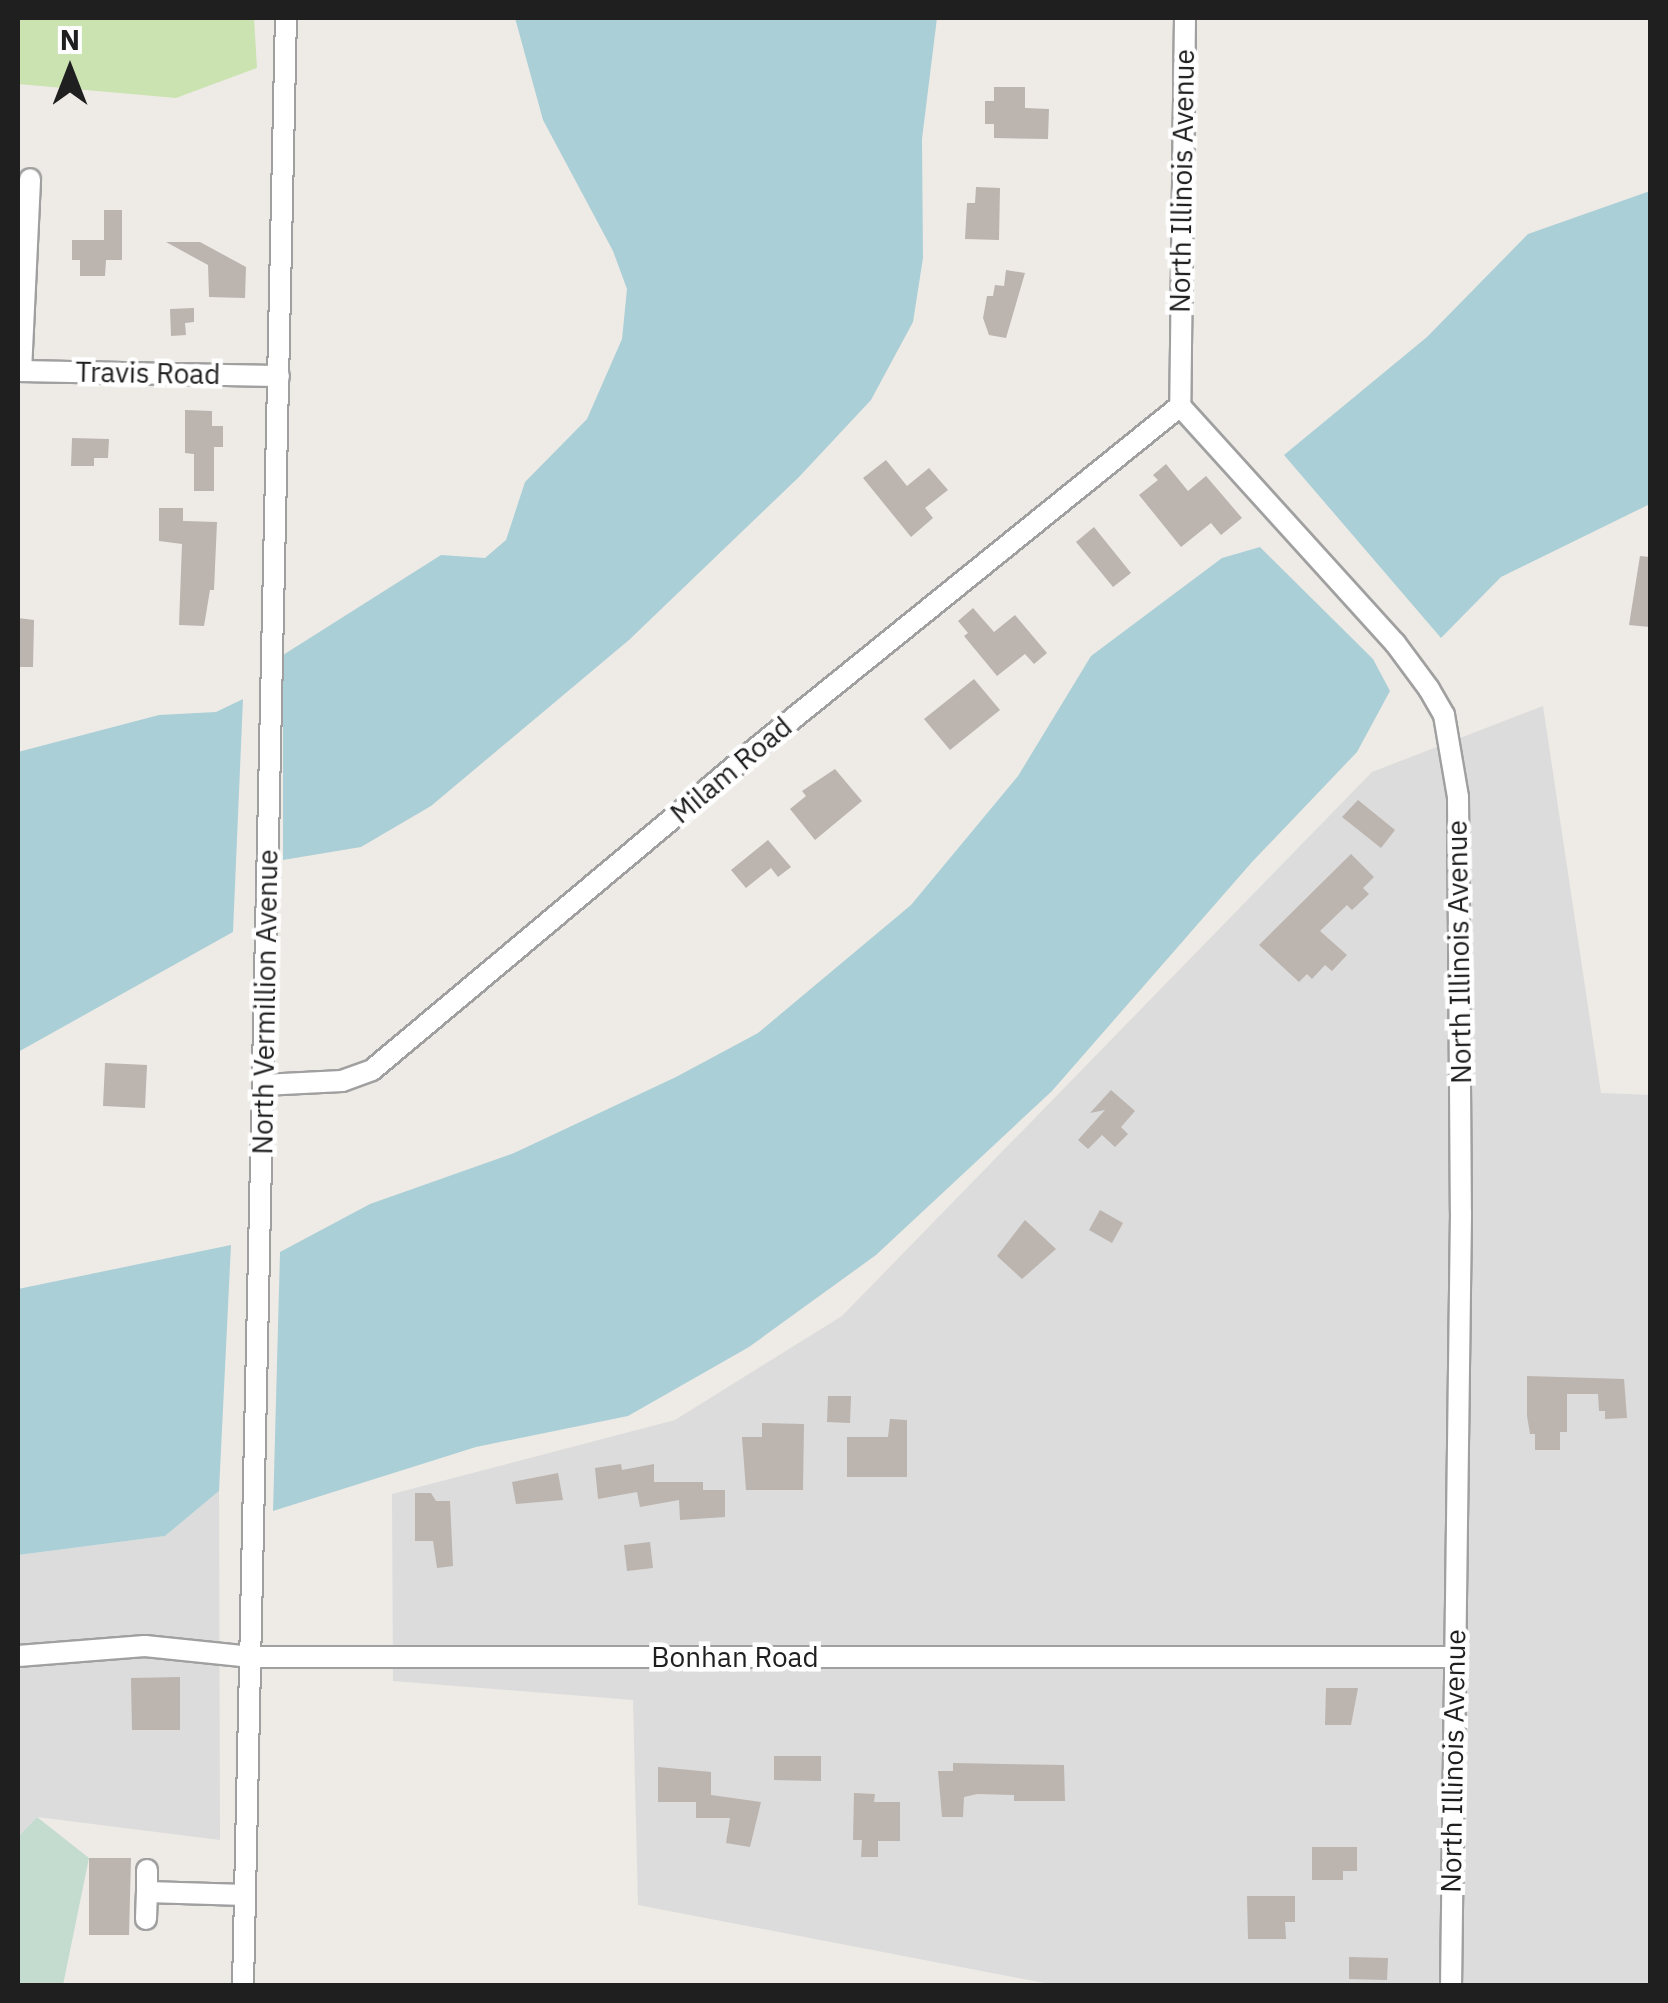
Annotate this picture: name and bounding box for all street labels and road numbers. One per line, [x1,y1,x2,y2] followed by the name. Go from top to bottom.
[1163,49,1201,313] street label: North Illinois Avenue
[75,355,221,391] street label: Travis Road
[664,710,798,830] street label: Milam Road
[1440,820,1478,1084] street label: North Illinois Avenue
[246,849,284,1155] street label: North Vermillion Avenue
[1434,1629,1472,1893] street label: North Illinois Avenue
[651,1640,819,1674] street label: Bonhan Road

